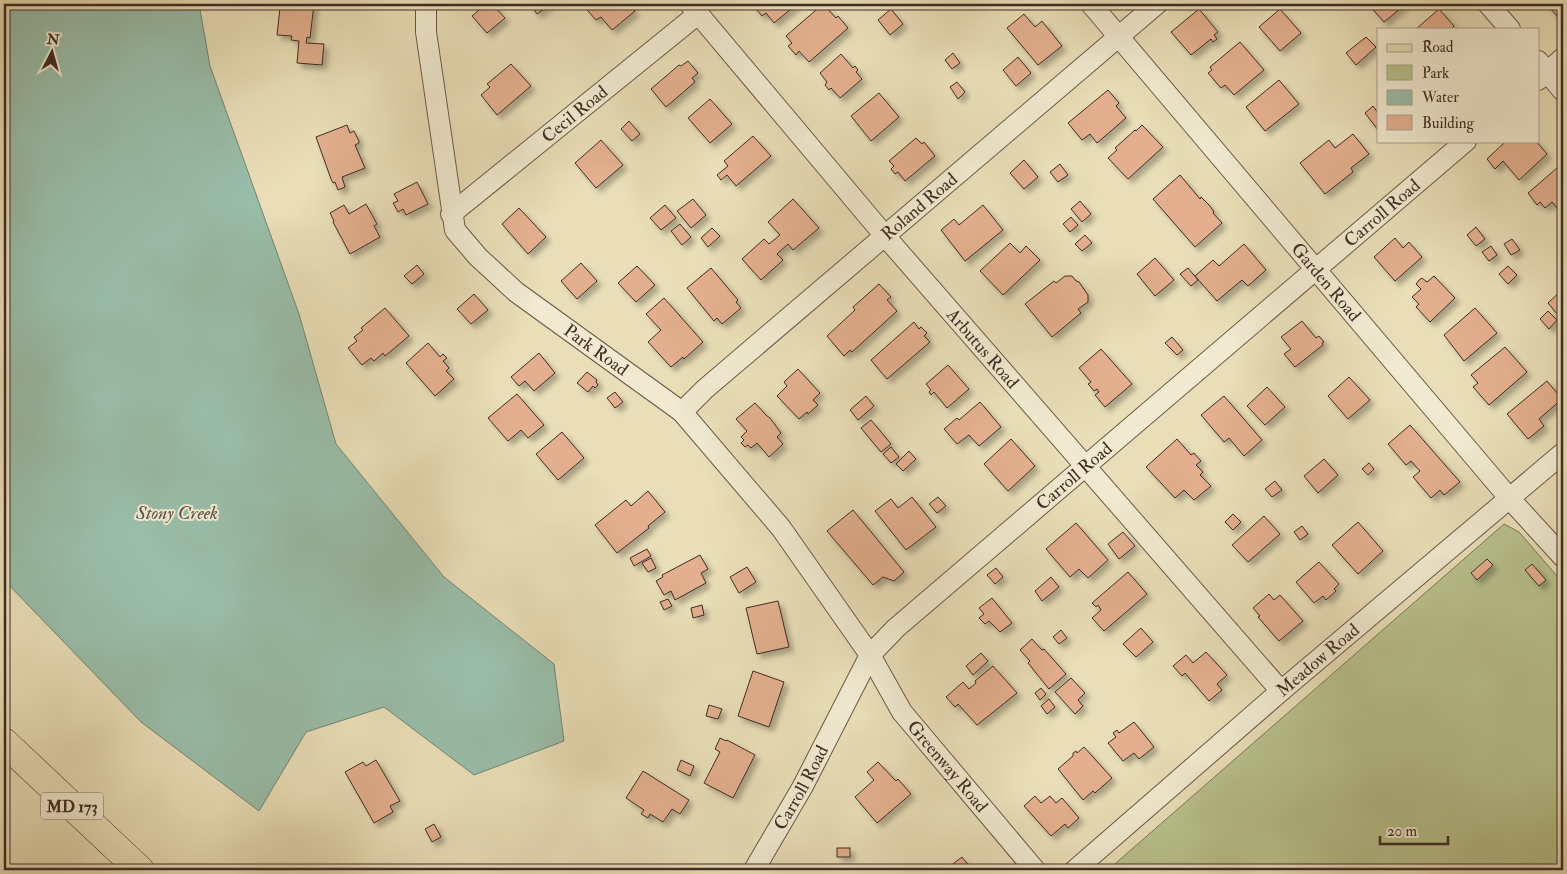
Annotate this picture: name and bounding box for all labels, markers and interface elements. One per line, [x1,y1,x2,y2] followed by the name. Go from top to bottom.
[28,28,78,78] north arrow
[1377,28,1540,142] legend
[45,30,61,49] text: N
[1422,38,1454,57] text: Road
[1422,64,1449,83] text: Park
[537,80,613,148] street label: Cecil Road
[1421,88,1459,107] text: Water
[1422,114,1474,133] text: Building
[877,168,963,246] street label: Roland Road
[1339,174,1425,252] street label: Carroll Road
[1286,238,1366,326] street label: Garden Road
[941,303,1024,394] street label: Arbutus Road
[559,319,633,381] street label: Park Road
[1031,437,1117,515] street label: Carroll Road
[135,501,218,525] water label: Stony Creek
[1272,619,1365,702] street label: Meadow Road
[902,716,993,818] street label: Greenway Road
[769,741,834,834] street label: Carroll Road
[41,792,103,819] road number: MD 173
[1380,814,1447,846] scale bar
[1387,822,1417,841] text: 20 m

